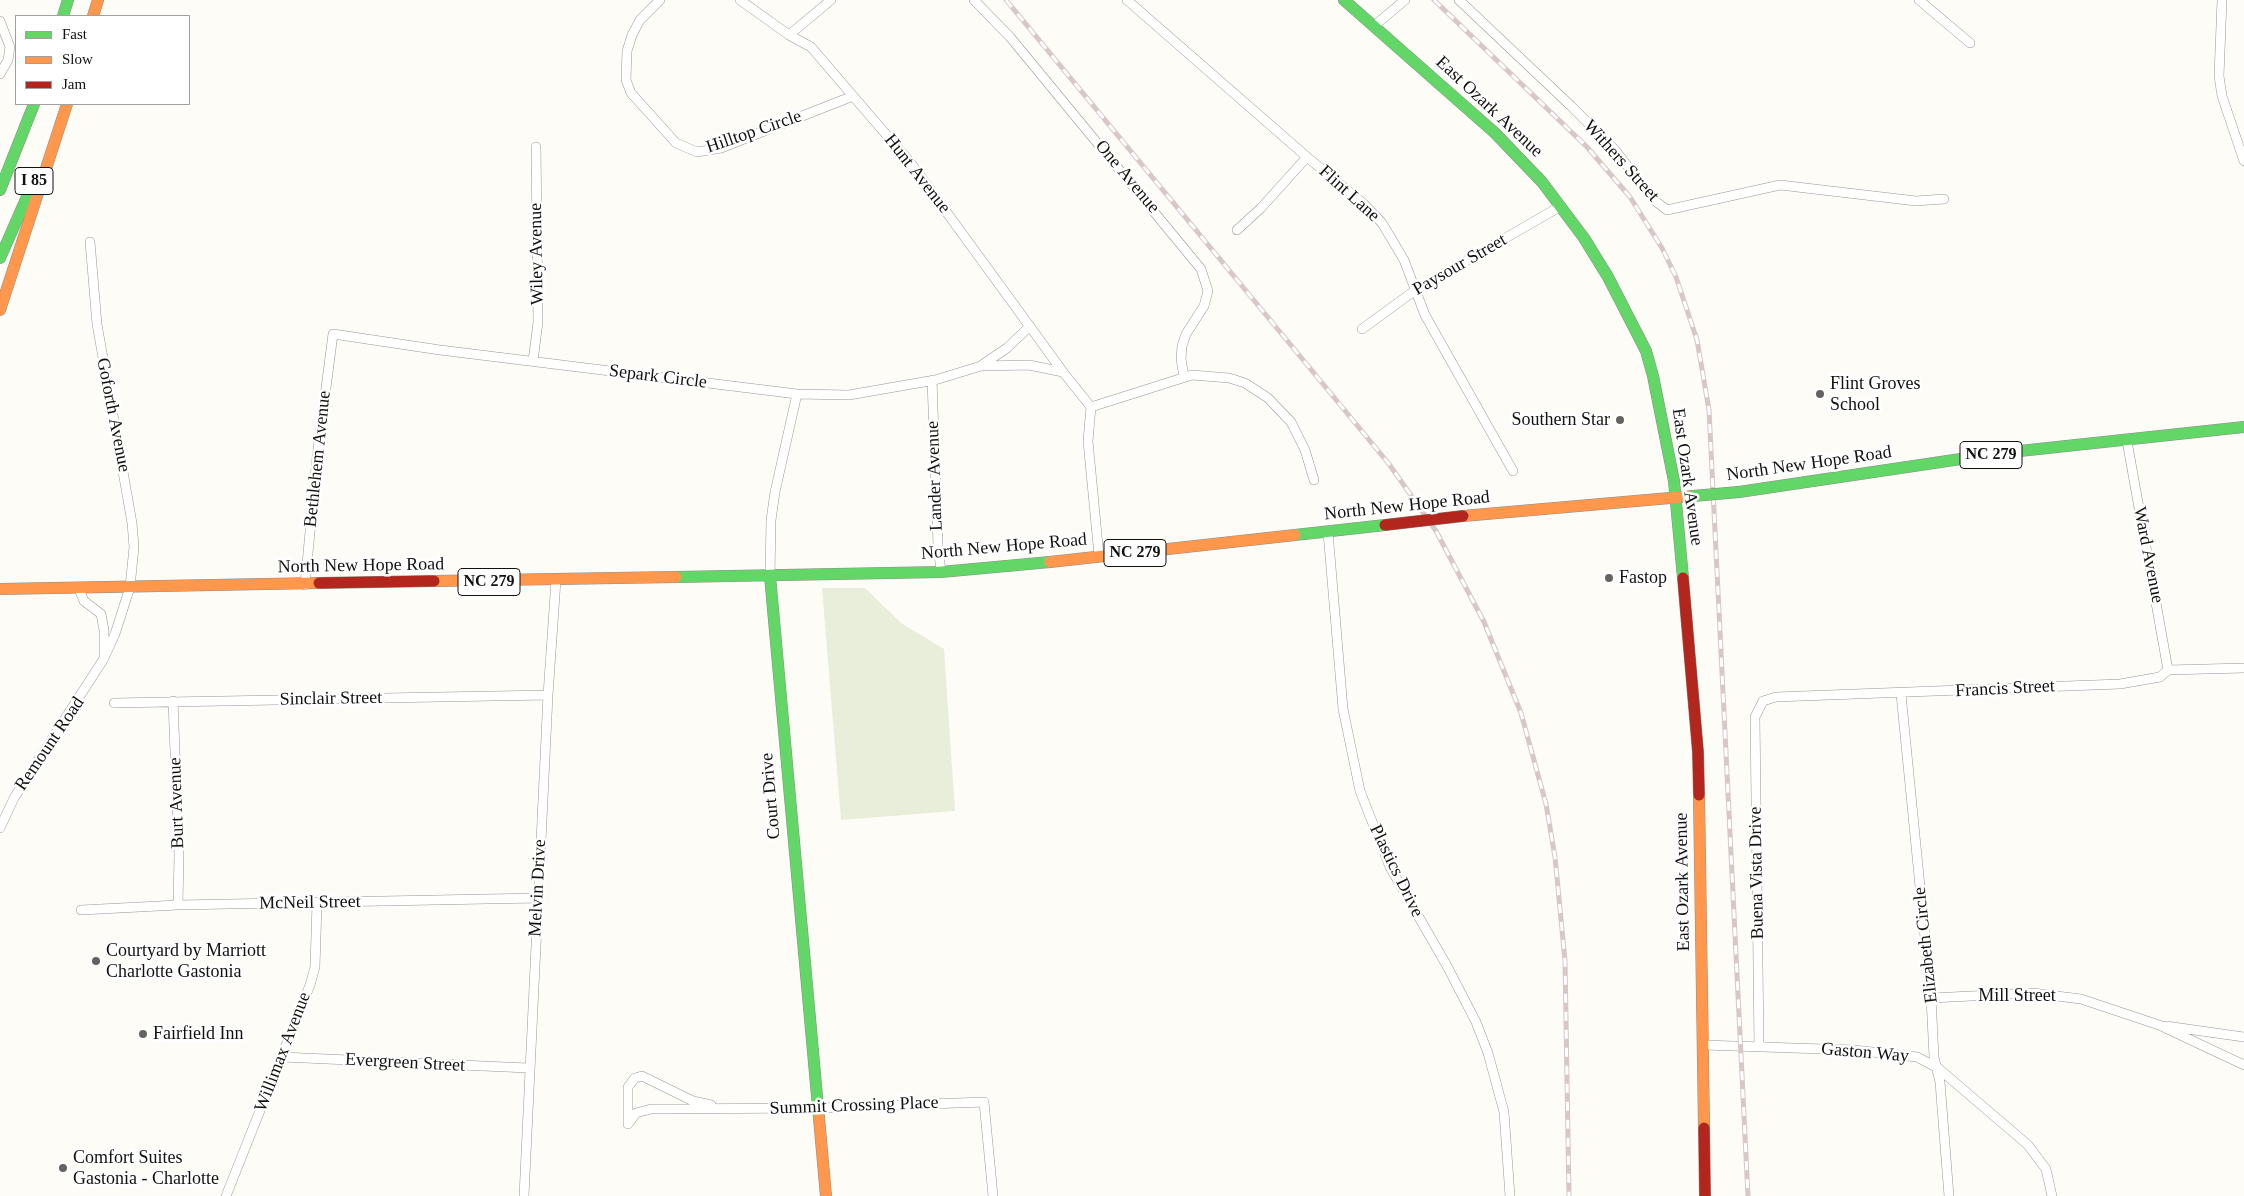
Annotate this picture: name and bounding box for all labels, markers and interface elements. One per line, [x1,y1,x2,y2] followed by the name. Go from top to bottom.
[15,15,190,105] legend
[62,26,87,42] text: Fast
[62,51,93,67] text: Slow
[1431,52,1547,162] street label: East Ozark Avenue
[62,76,86,92] text: Jam
[703,106,805,158] street label: Hilltop Circle
[1579,116,1663,206] street label: Withers Street
[879,130,955,218] street label: Hunt Avenue
[1090,136,1164,218] street label: One Avenue
[1314,161,1384,227] street label: Flint Lane
[15,168,53,195] road number: I 85
[525,203,549,305] street label: Wiley Avenue
[1409,230,1511,300] street label: Paysour Street
[91,356,135,474] street label: Goforth Avenue
[608,360,708,394] street label: Separk Circle
[1830,373,1921,416] place label: Flint Groves School
[1814,388,1826,400] marker: Flint Groves School
[300,390,336,528] street label: Bethlehem Avenue
[1667,407,1707,547] street label: East Ozark Avenue
[1512,409,1610,431] place label: Southern Star
[1614,414,1626,426] marker: Southern Star
[922,421,948,531] street label: Lander Avenue
[1725,442,1893,486] street label: North New Hope Road
[1960,442,2022,468] road number: NC 279
[1323,487,1491,525] street label: North New Hope Road
[2128,505,2168,605] street label: Ward Avenue
[920,529,1088,565] street label: North New Hope Road
[1104,540,1166,566] road number: NC 279
[278,554,444,578] street label: North New Hope Road
[1619,567,1667,589] place label: Fastop
[458,568,520,596] road number: NC 279
[1603,572,1615,584] marker: Fastop
[1955,676,2055,702] street label: Francis Street
[280,687,382,711] street label: Sinclair Street
[11,693,89,795] street label: Remount Road
[756,752,786,840] street label: Court Drive
[165,757,189,849] street label: Burt Avenue
[1745,806,1769,940] street label: Buena Vista Drive
[1671,813,1695,951] street label: East Ozark Avenue
[1364,821,1428,921] street label: Plastics Drive
[525,839,551,937] street label: Melvin Drive
[1909,886,1943,1004] street label: Elizabeth Circle
[259,891,361,915] street label: McNeil Street
[106,940,266,982] place label: Courtyard by Marriott Charlotte Gastonia
[90,955,102,967] marker: Courtyard by Marriott Charlotte Gastonia
[1978,985,2056,1007] street label: Mill Street
[250,989,316,1115] street label: Willimax Avenue
[153,1023,243,1045] place label: Fairfield Inn
[137,1028,149,1040] marker: Fairfield Inn
[1820,1038,1910,1068] street label: Gaston Way
[344,1049,466,1077] street label: Evergreen Street
[769,1092,939,1120] street label: Summit Crossing Place
[73,1147,219,1190] place label: Comfort Suites Gastonia - Charlotte
[57,1162,69,1174] marker: Comfort Suites Gastonia - Charlotte

